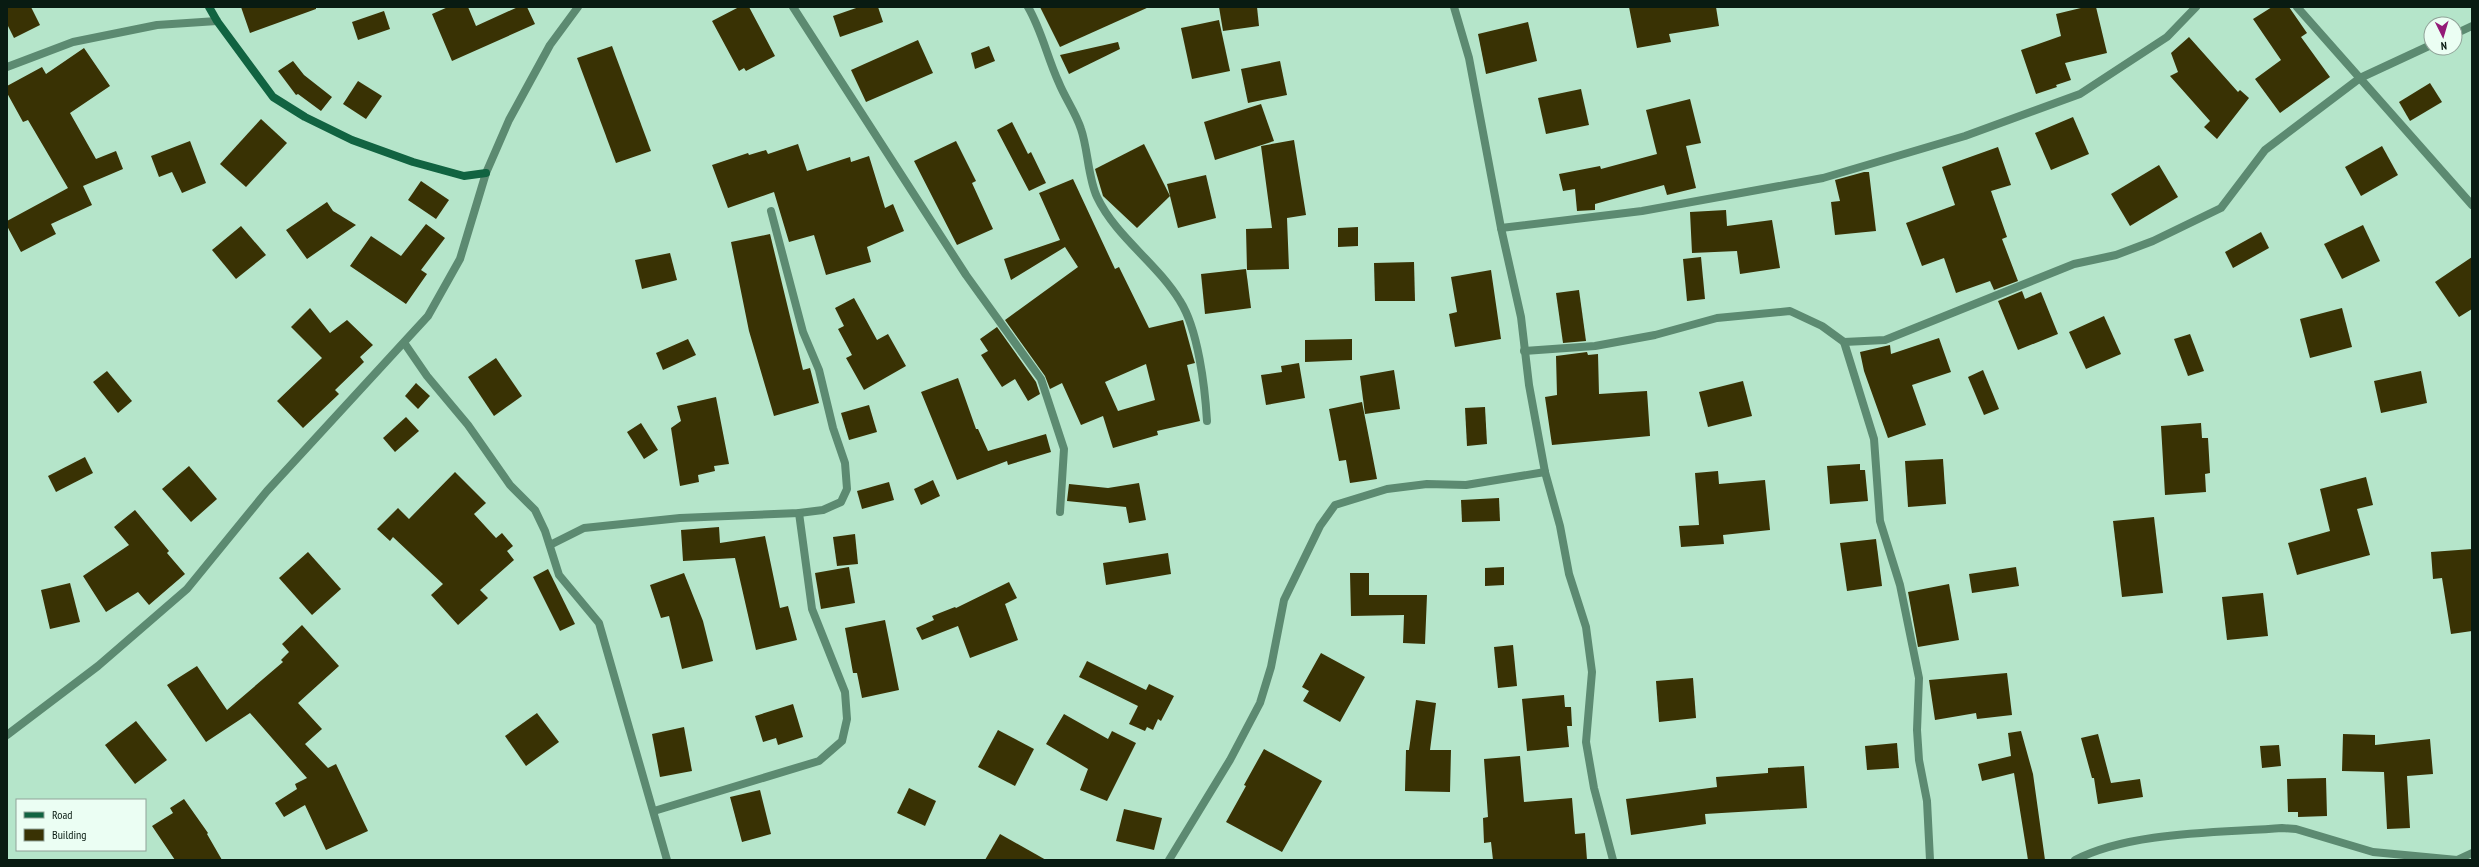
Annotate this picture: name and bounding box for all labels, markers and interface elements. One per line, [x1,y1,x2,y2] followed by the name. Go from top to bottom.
[2423,16,2463,56] north arrow
[2440,39,2447,53] text: N
[16,799,146,851] legend
[52,807,72,822] text: Road
[52,827,87,842] text: Building

